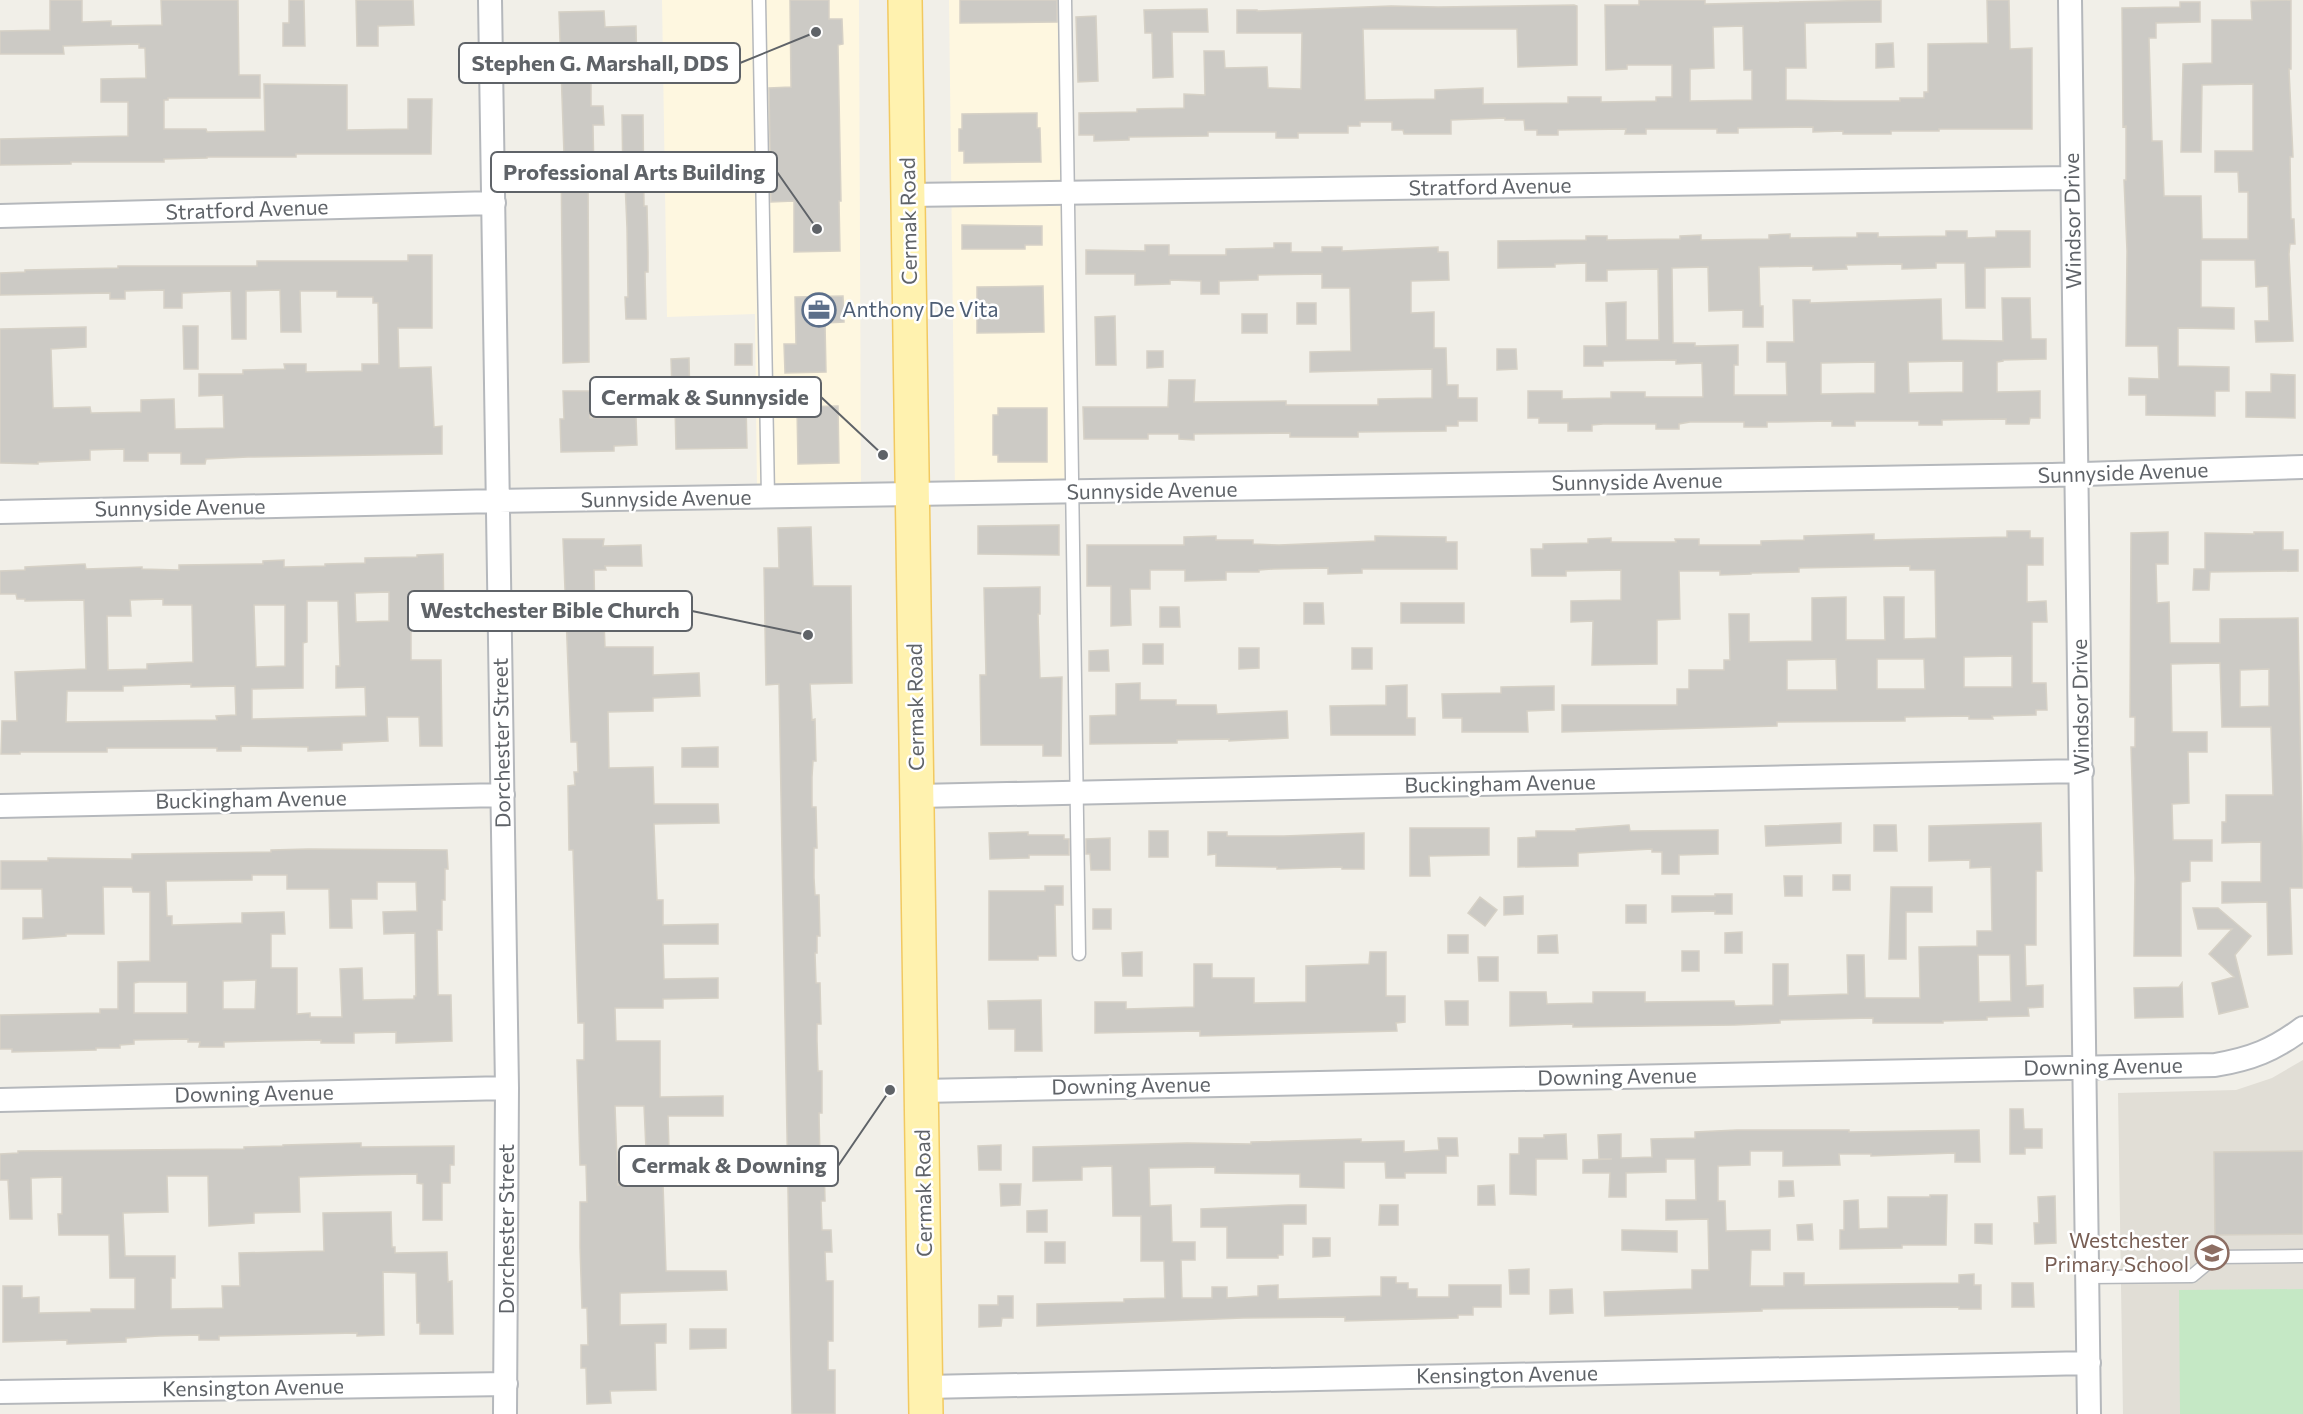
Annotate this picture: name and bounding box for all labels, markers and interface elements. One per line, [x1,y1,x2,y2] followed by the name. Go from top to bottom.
[459,43,740,83] callout: Stephen G. Marshall, DDS
[471,49,729,76] text: Stephen G. Marshall, DDS
[491,152,777,192] callout: Professional Arts Building
[2058,153,2085,289] street label: Windsor Drive
[894,157,921,285] street label: Cermak Road
[503,158,765,185] text: Professional Arts Building
[1408,172,1572,199] street label: Stratford Avenue
[165,193,329,224] street label: Stratford Avenue
[801,292,837,328] office icon: Anthony De Vita
[842,296,998,321] place label: Anthony De Vita
[590,377,821,417] callout: Cermak & Sunnyside
[601,383,809,410] text: Cermak & Sunnyside
[2037,456,2209,487] street label: Sunnyside Avenue
[1551,467,1723,494] street label: Sunnyside Avenue
[1066,476,1238,503] street label: Sunnyside Avenue
[580,484,752,511] street label: Sunnyside Avenue
[94,493,266,520] street label: Sunnyside Avenue
[408,591,692,631] callout: Westchester Bible Church
[420,596,680,623] text: Westchester Bible Church
[2066,639,2093,775] street label: Windsor Drive
[901,643,928,771] street label: Cermak Road
[487,658,514,828] street label: Dorchester Street
[1404,768,1596,797] street label: Buckingham Avenue
[155,784,347,813] street label: Buckingham Avenue
[2023,1052,2183,1079] street label: Downing Avenue
[1537,1062,1697,1089] street label: Downing Avenue
[1051,1071,1211,1098] street label: Downing Avenue
[174,1079,334,1106] street label: Downing Avenue
[909,1129,936,1257] street label: Cermak Road
[493,1144,518,1314] street label: Dorchester Street
[619,1146,838,1186] callout: Cermak & Downing
[631,1151,827,1178] text: Cermak & Downing
[2044,1227,2189,1276] place label: Westchester Primary School
[2194,1235,2230,1271] school or university icon: Westchester Primary School
[1416,1359,1598,1388] street label: Kensington Avenue
[162,1372,344,1401] street label: Kensington Avenue

